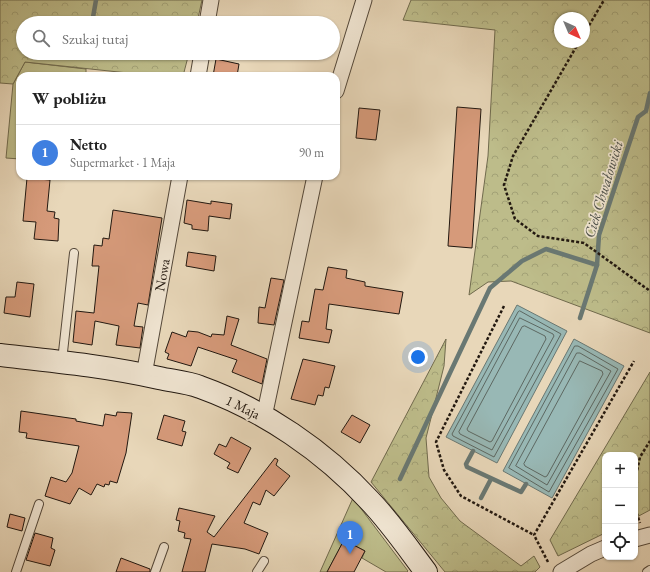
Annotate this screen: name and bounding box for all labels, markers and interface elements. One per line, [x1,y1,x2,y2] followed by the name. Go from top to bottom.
[554,12,590,48] north arrow
[16,16,340,60] search box
[30,27,52,49] icon: search
[62,29,128,48] text: Szukaj tutaj
[32,87,106,109] text: W pobliżu
[70,135,107,154] text: Netto
[579,137,627,240] water label: Ciek Chwałowicki
[42,144,48,161] text: 1
[299,144,324,161] text: 90 m
[70,154,175,171] text: Supermarket · 1 Maja
[150,257,174,293] street label: Nowa
[408,347,428,367] your location
[223,391,264,423] street label: 1 Maja
[602,452,638,560] map controls
[602,452,638,488] button: +
[602,488,638,524] button: −
[337,521,363,554] pin: 1
[602,524,638,560] button: locate

